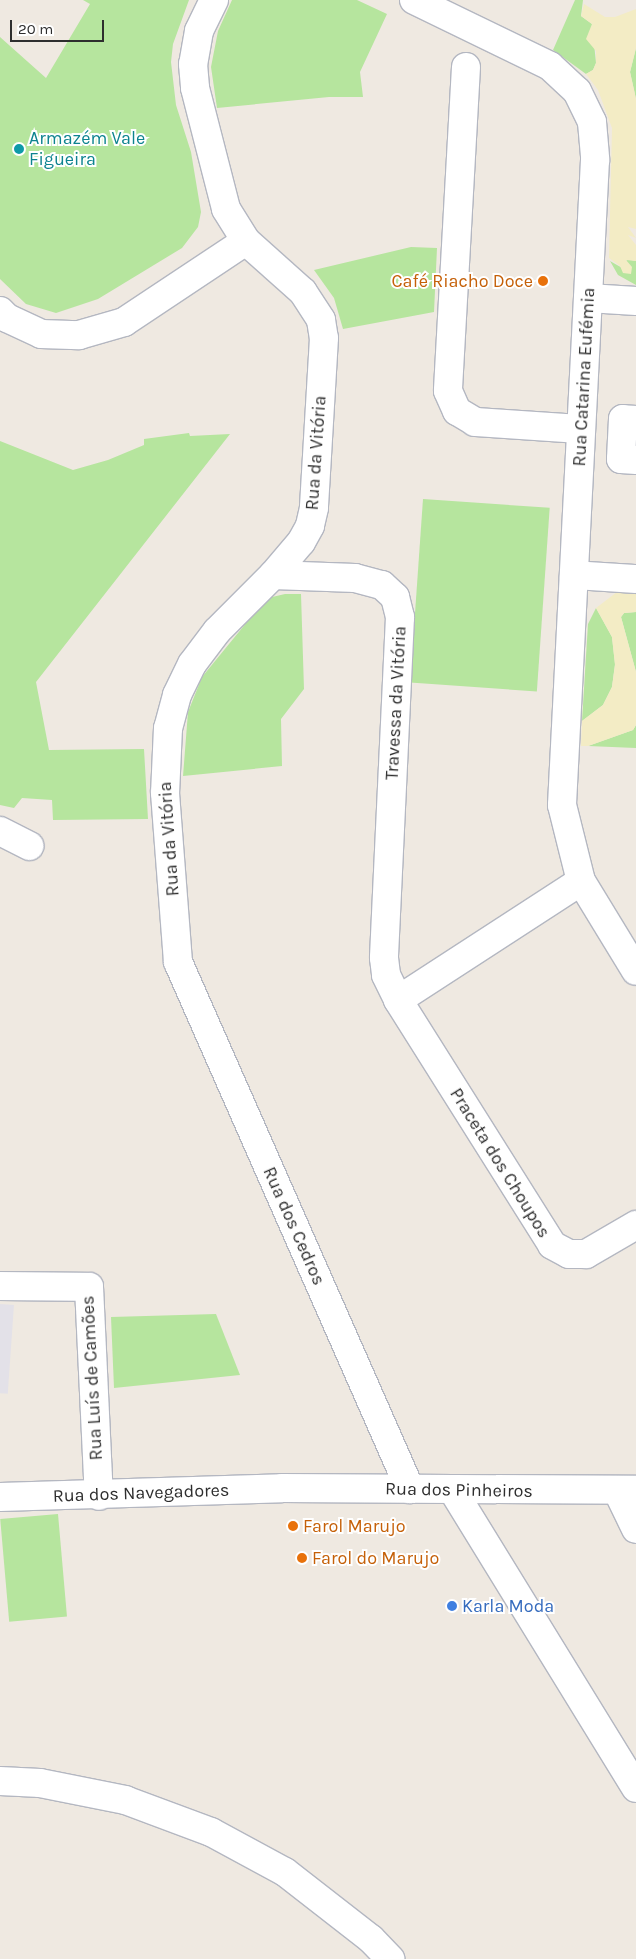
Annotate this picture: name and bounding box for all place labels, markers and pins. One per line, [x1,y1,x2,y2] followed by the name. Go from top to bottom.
[29,128,145,170] place label: Armazém Vale Figueira
[13,143,25,155] marker: Armazém Vale Figueira
[392,270,533,292] place label: Café Riacho Doce
[537,275,549,287] marker: Café Riacho Doce
[303,1515,406,1537] place label: Farol Marujo
[287,1520,299,1532] marker: Farol Marujo
[312,1547,439,1569] place label: Farol do Marujo
[296,1552,308,1564] marker: Farol do Marujo
[462,1595,554,1617] place label: Karla Moda
[446,1600,458,1612] marker: Karla Moda

